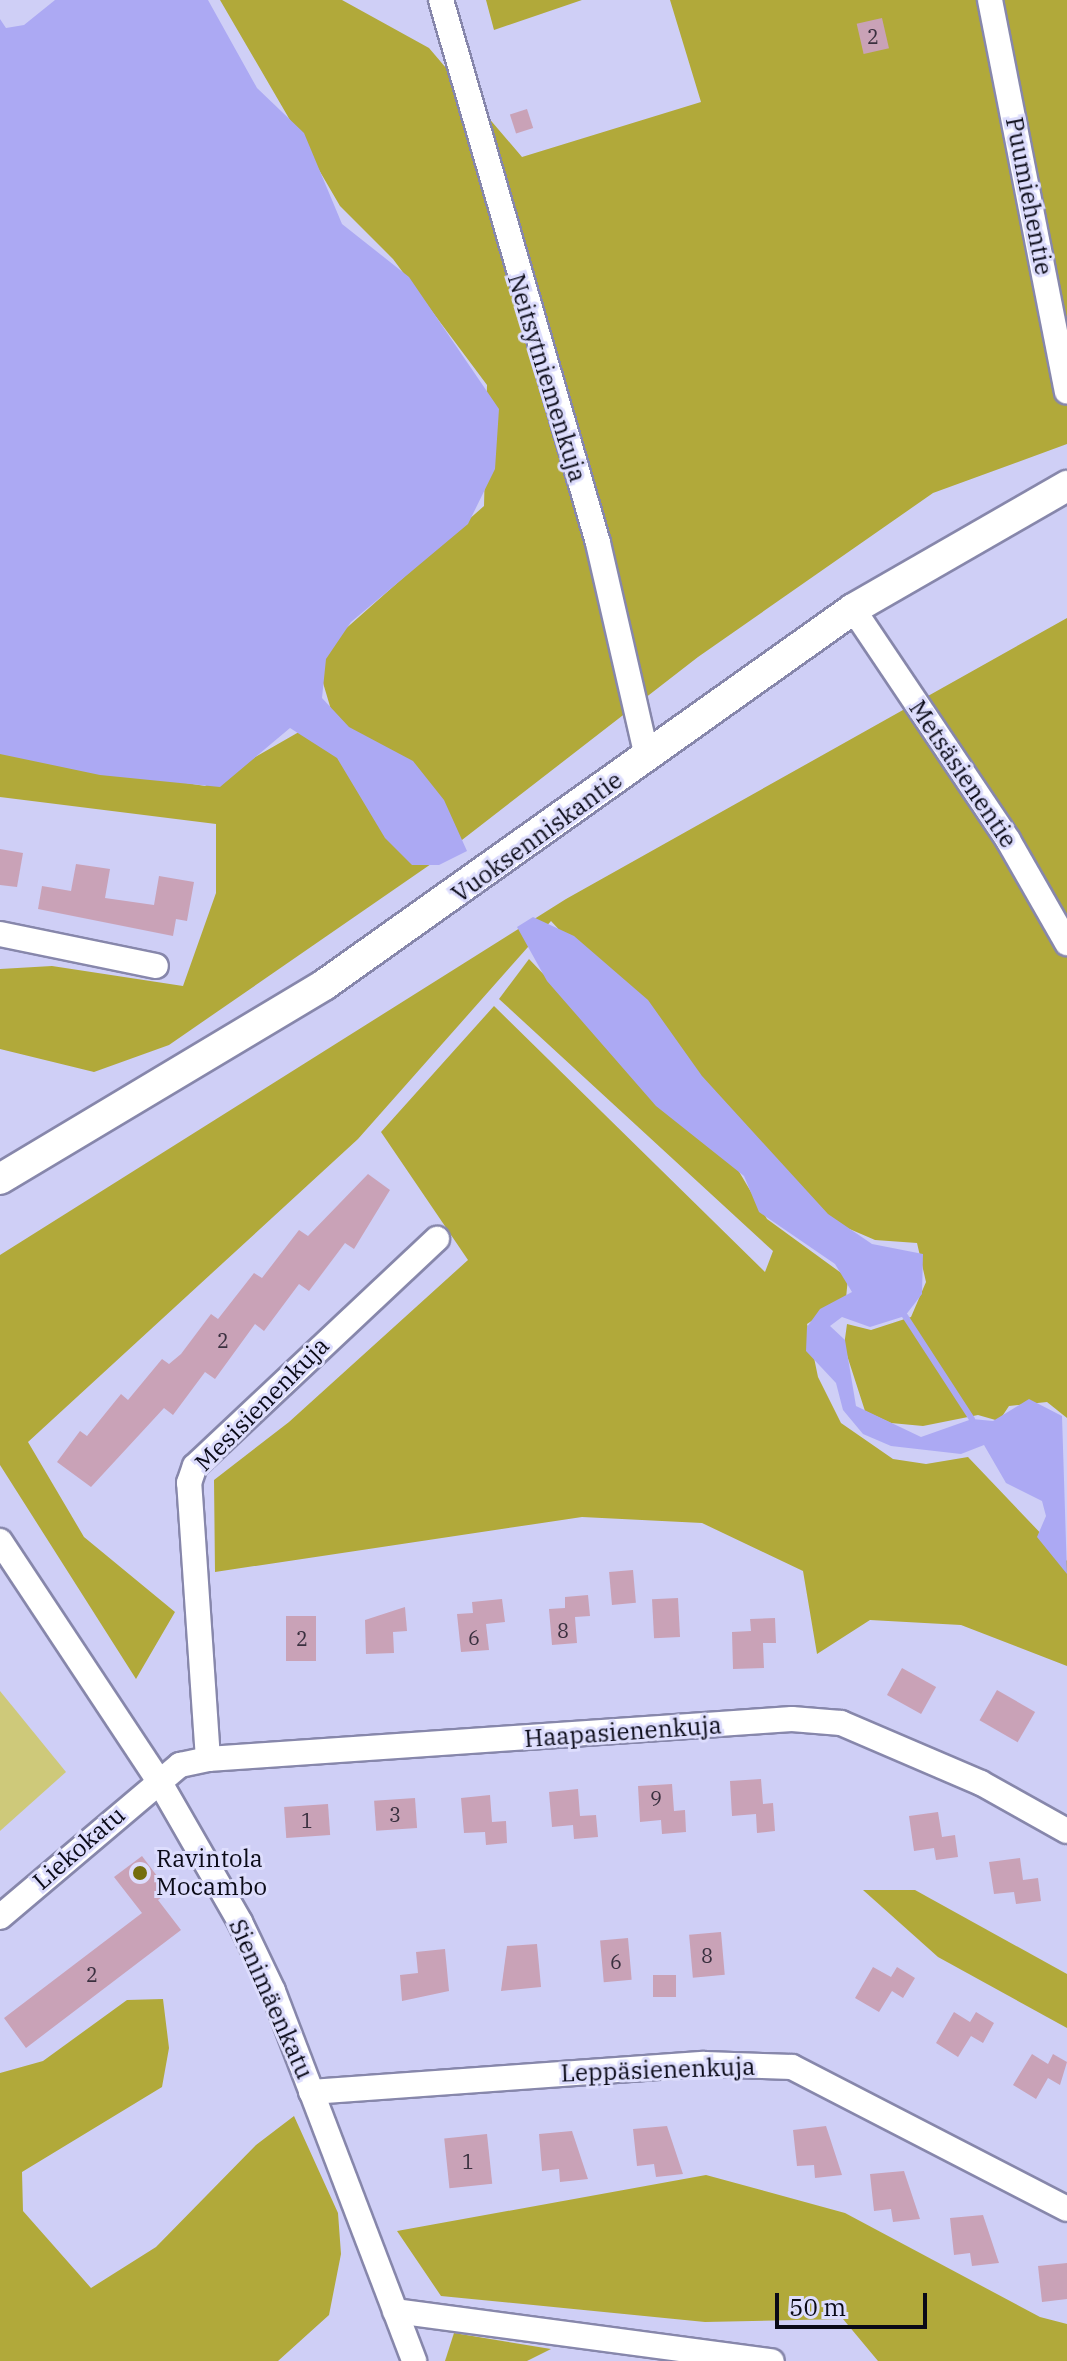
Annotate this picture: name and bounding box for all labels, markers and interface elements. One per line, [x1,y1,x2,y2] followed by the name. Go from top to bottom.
[867,24,879,48] house number: 2
[1000,115,1058,277] street label: Puumiehentie
[502,270,592,486] street label: Neitsytniemenkuja
[903,695,1023,853] street label: Metsäsienentie
[446,765,628,909] street label: Vuoksenniskantie
[217,1328,229,1352] house number: 2
[189,1331,335,1477] street label: Mesisienenkuja
[557,1618,569,1642] house number: 8
[468,1625,480,1649] house number: 6
[296,1626,308,1650] house number: 2
[523,1711,723,1753] street label: Haapasienenkuja
[650,1786,662,1810] house number: 9
[27,1800,131,1896] street label: Liekokatu
[389,1802,401,1826] house number: 3
[301,1808,313,1832] house number: 1
[156,1845,267,1901] place label: Ravintola Mocambo
[131,1864,149,1882] marker: Ravintola Mocambo
[223,1915,319,2083] street label: Sienimäenkatu
[701,1943,713,1967] house number: 8
[610,1949,622,1973] house number: 6
[86,1962,98,1986] house number: 2
[560,2052,756,2088] street label: Leppäsienenkuja
[462,2149,474,2173] house number: 1
[779,2277,931,2327] scale bar
[789,2291,846,2323] text: 50 m

